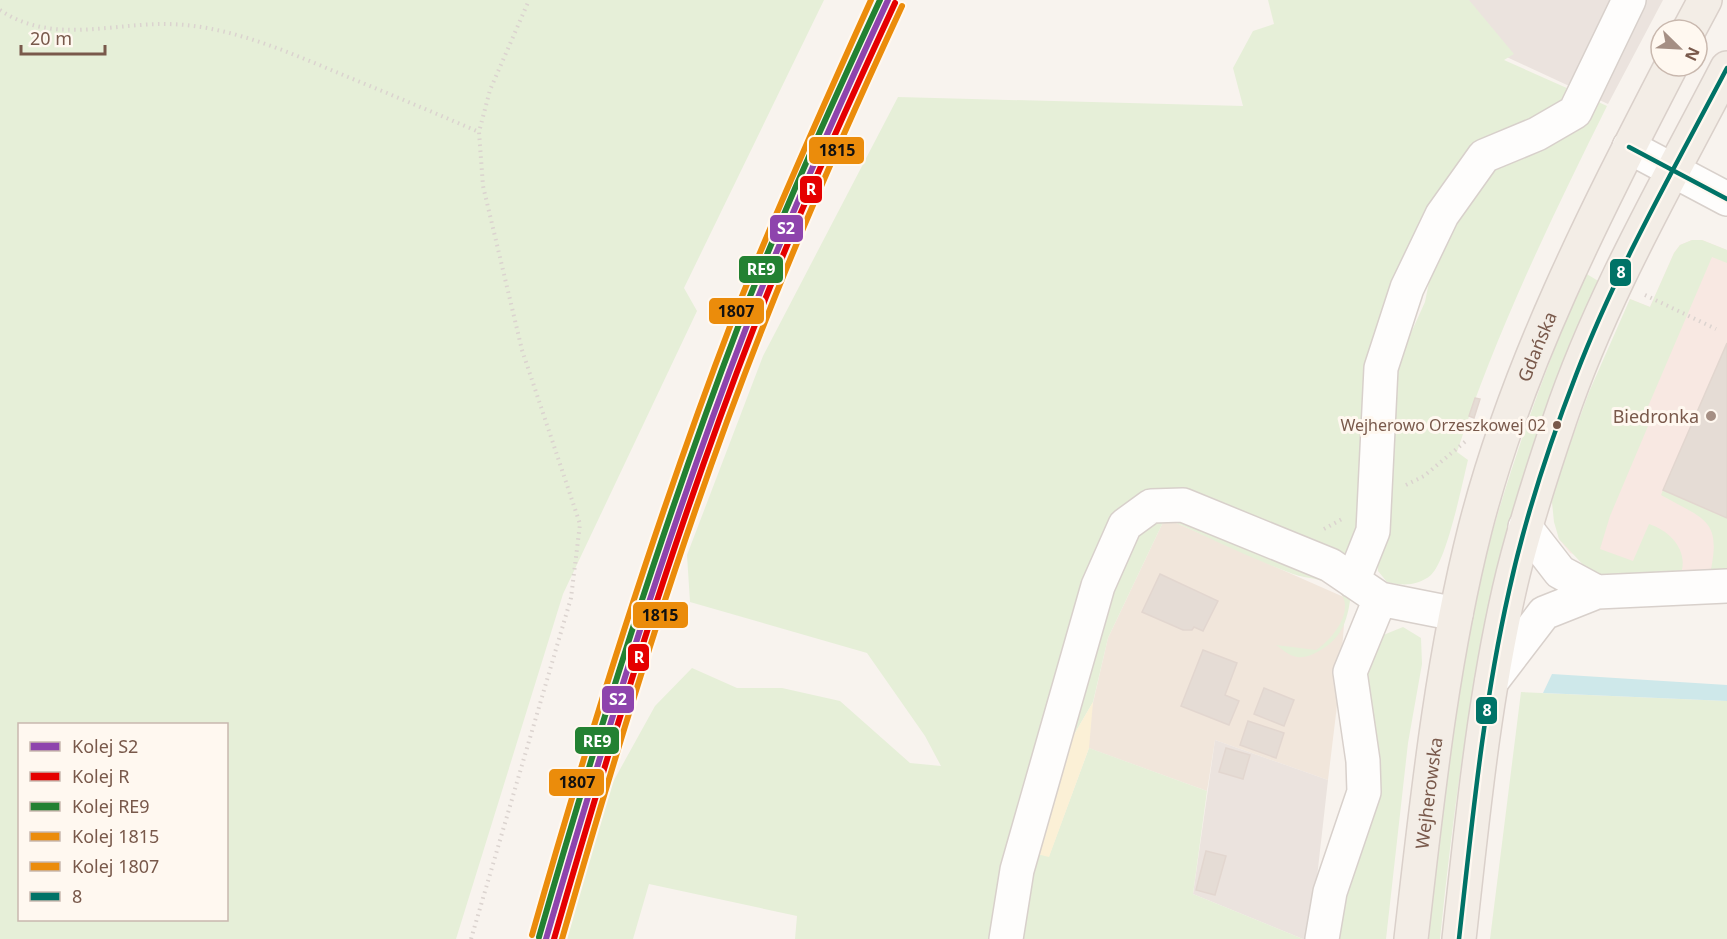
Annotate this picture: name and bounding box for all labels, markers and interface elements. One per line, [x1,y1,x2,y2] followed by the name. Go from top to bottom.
[21,18,105,56] scale bar
[1649,18,1709,78] north arrow
[30,26,72,50] text: 20 m
[1680,44,1705,65] text: N
[808,136,865,165] line badge: 1815
[819,139,855,161] text: 1815
[799,175,823,204] line badge: R
[806,178,817,200] text: R
[769,214,804,243] line badge: S2
[777,217,795,239] text: S2
[738,255,784,284] line badge: RE9
[747,258,775,280] text: RE9
[1609,258,1632,287] line badge: 8
[1616,261,1626,283] text: 8
[708,297,765,325] line badge: 1807
[718,300,754,322] text: 1807
[1512,308,1562,385] street label: Gdańska
[1613,404,1699,428] place label: Biedronka
[1704,409,1718,423] marker: Biedronka
[1340,414,1546,436] place label: Wejherowo Orzeszkowej 02
[1551,419,1563,431] marker: Wejherowo Orzeszkowej 02
[632,601,689,629] line badge: 1815
[642,604,678,626] text: 1815
[627,643,650,672] line badge: R
[634,646,645,668] text: R
[601,685,635,714] line badge: S2
[609,688,627,710] text: S2
[1475,696,1498,725] line badge: 8
[1482,699,1492,721] text: 8
[18,723,228,921] legend
[574,726,620,755] line badge: RE9
[583,730,611,752] text: RE9
[72,734,138,758] text: Kolej S2
[1409,736,1448,850] street label: Wejherowska
[72,764,129,788] text: Kolej R
[548,768,605,797] line badge: 1807
[559,771,595,793] text: 1807
[72,794,150,818] text: Kolej RE9
[72,824,159,848] text: Kolej 1815
[72,854,159,878] text: Kolej 1807
[72,884,82,908] text: 8

